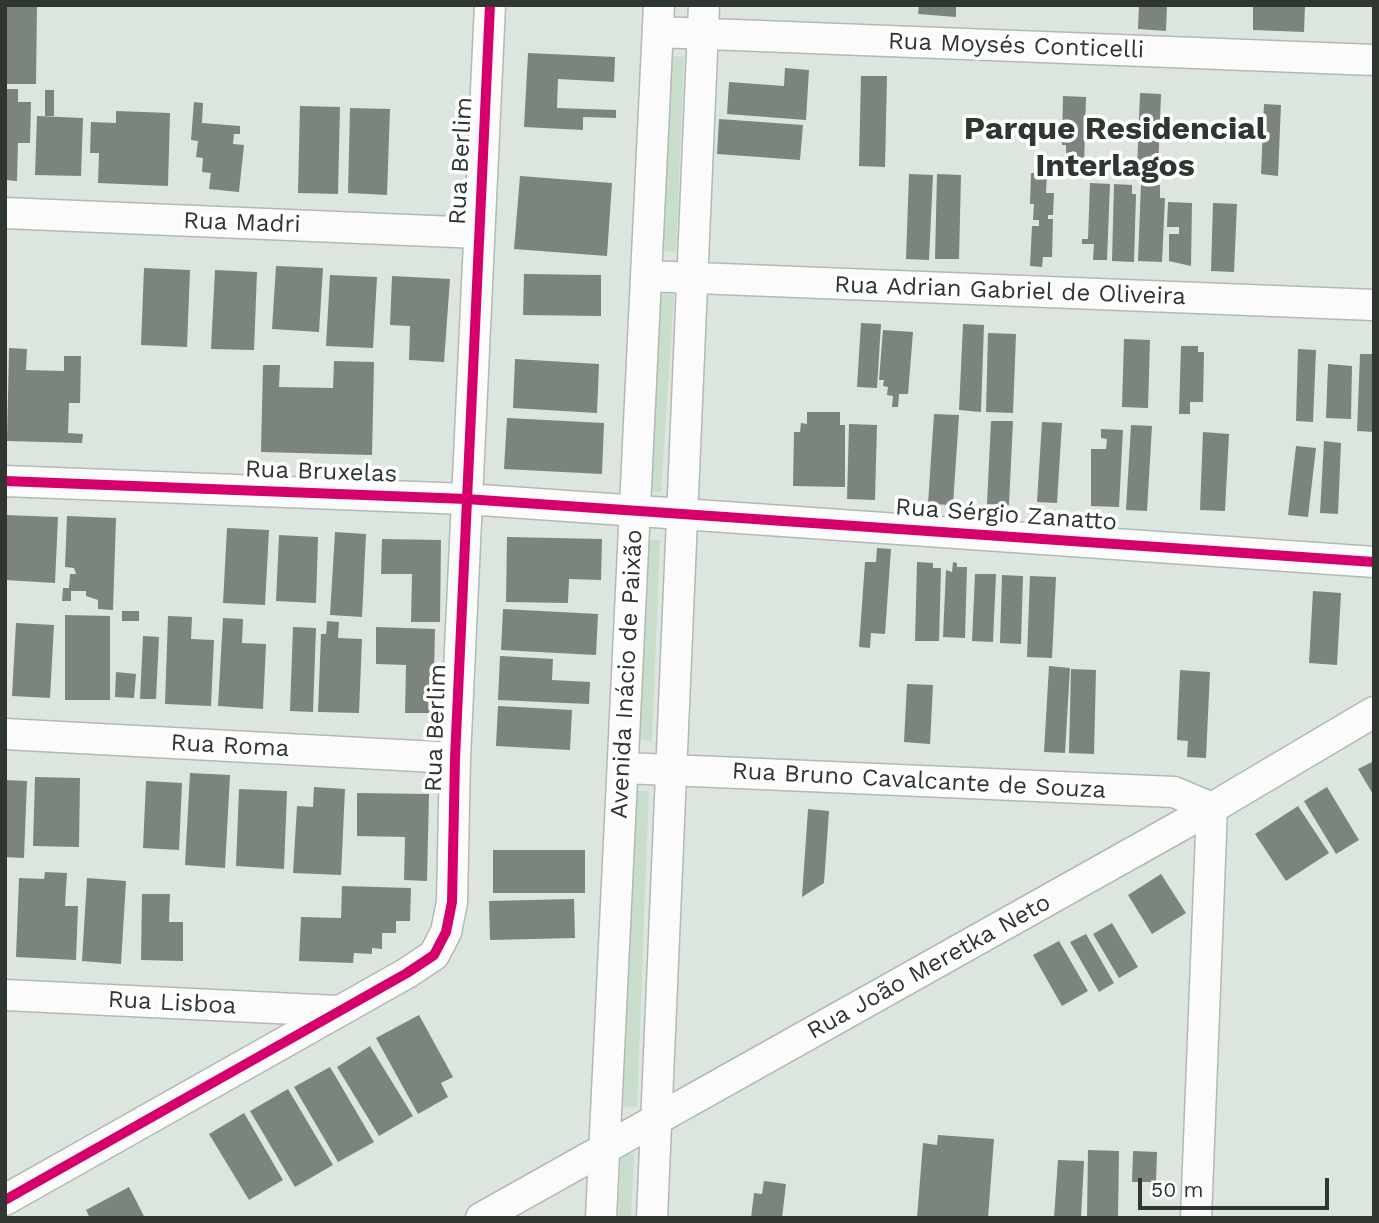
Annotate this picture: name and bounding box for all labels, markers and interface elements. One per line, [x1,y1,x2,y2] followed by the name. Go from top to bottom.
[887,27,1145,65] street label: Rua Moysés Conticelli
[443,96,479,226] street label: Rua Berlim
[964,111,1266,186] district label: Parque Residencial Interlagos
[183,207,301,239] street label: Rua Madri
[834,270,1186,312] street label: Rua Adrian Gabriel de Oliveira
[244,455,398,489] street label: Rua Bruxelas
[894,493,1118,537] street label: Rua Sérgio Zanatto
[605,529,649,819] street label: Avenida Inácio de Paixão
[419,663,453,793] street label: Rua Berlim
[170,729,290,763] street label: Rua Roma
[731,757,1107,805] street label: Rua Bruno Cavalcante de Souza
[802,888,1056,1046] street label: Rua João Meretka Neto
[107,985,237,1021] street label: Rua Lisboa
[1141,1164,1332,1208] scale bar
[1151,1177,1203,1202] text: 50 m

